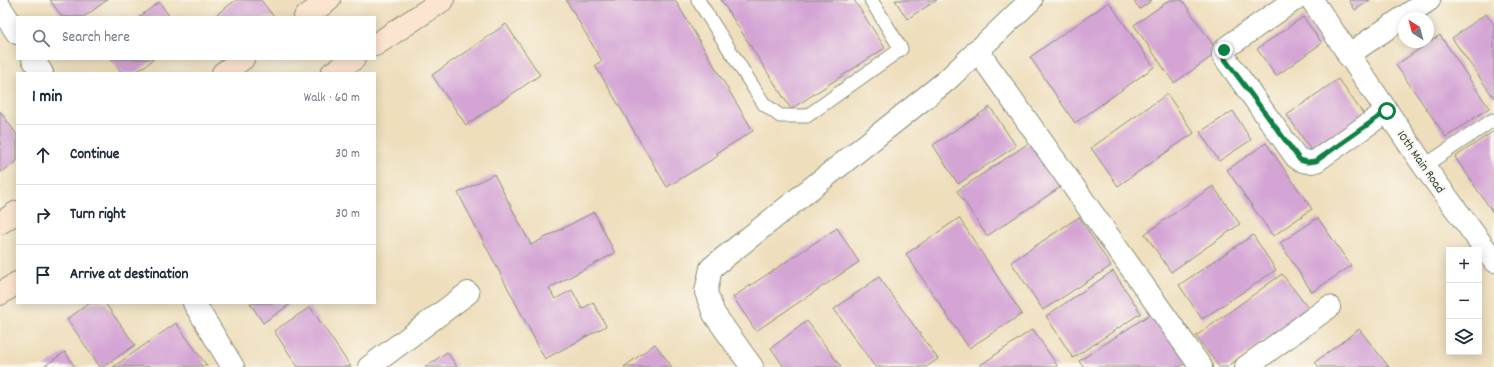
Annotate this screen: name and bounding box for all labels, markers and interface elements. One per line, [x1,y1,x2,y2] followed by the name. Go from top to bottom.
[1398,12,1434,48] north arrow
[16,16,376,60] search box
[30,27,52,49] icon: search
[62,27,130,49] text: Search here
[1215,41,1233,59] route end
[32,86,62,110] text: 1 min
[304,89,360,108] text: Walk · 60 m
[1378,102,1396,120] route start
[1391,127,1449,198] street label: 10th Main Road
[32,144,54,166] icon: ahead
[70,144,119,166] text: Continue
[335,145,360,164] text: 30 m
[32,204,54,226] icon: right
[70,204,126,226] text: Turn right
[335,205,360,224] text: 30 m
[1446,247,1482,355] map controls
[1446,247,1482,283] button: +
[32,264,54,286] icon: arrive
[70,264,188,286] text: Arrive at destination
[1446,283,1482,319] button: −
[1446,319,1482,355] button: layers

